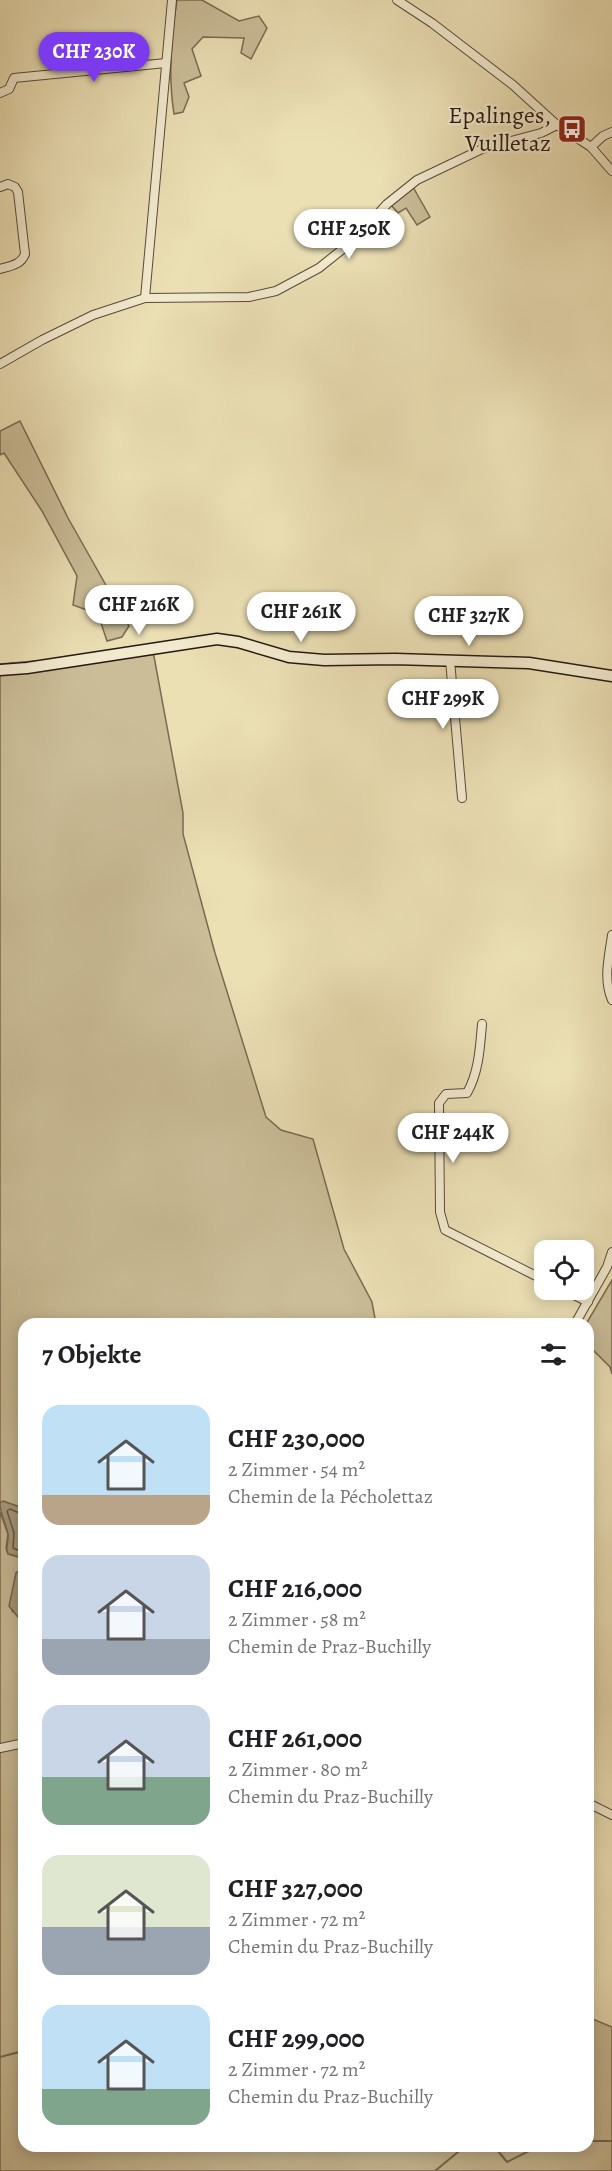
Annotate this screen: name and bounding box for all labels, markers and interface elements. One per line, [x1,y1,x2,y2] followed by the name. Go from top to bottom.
[32,32,156,83] pin: CHF 230K
[53,38,135,65] text: CHF 230K
[448,99,551,159] place label: Epalinges, Vuilletaz
[556,113,588,145] bus stop icon: Epalinges, Vuilletaz
[287,209,411,260] pin: CHF 250K
[308,215,390,242] text: CHF 250K
[77,585,201,636] pin: CHF 216K
[99,591,179,618] text: CHF 216K
[239,592,363,643] pin: CHF 261K
[407,596,531,647] pin: CHF 327K
[261,598,341,625] text: CHF 261K
[428,602,510,629] text: CHF 327K
[381,679,505,730] pin: CHF 299K
[402,685,484,712] text: CHF 299K
[391,1113,515,1164] pin: CHF 244K
[412,1119,494,1146] text: CHF 244K
[534,1240,594,1300] map controls
[534,1240,594,1300] button: locate
[42,1337,142,1372] text: 7 Objekte
[537,1338,570,1371] icon: filters
[228,1421,365,1456] text: CHF 230,000
[90,1429,162,1501] icon: home
[228,1456,365,1483] text: 2 Zimmer · 54 m²
[228,1483,433,1510] text: Chemin de la Pécholettaz
[228,1571,362,1606] text: CHF 216,000
[90,1579,162,1651] icon: home
[228,1606,366,1633] text: 2 Zimmer · 58 m²
[228,1633,431,1660] text: Chemin de Praz-Buchilly
[228,1721,362,1756] text: CHF 261,000
[90,1729,162,1801] icon: home
[228,1756,368,1783] text: 2 Zimmer · 80 m²
[228,1783,433,1810] text: Chemin du Praz-Buchilly
[228,1871,363,1906] text: CHF 327,000
[90,1879,162,1951] icon: home
[228,1906,365,1933] text: 2 Zimmer · 72 m²
[228,1933,433,1960] text: Chemin du Praz-Buchilly
[228,2021,365,2056] text: CHF 299,000
[90,2029,162,2101] icon: home
[228,2056,365,2083] text: 2 Zimmer · 72 m²
[228,2083,433,2110] text: Chemin du Praz-Buchilly

